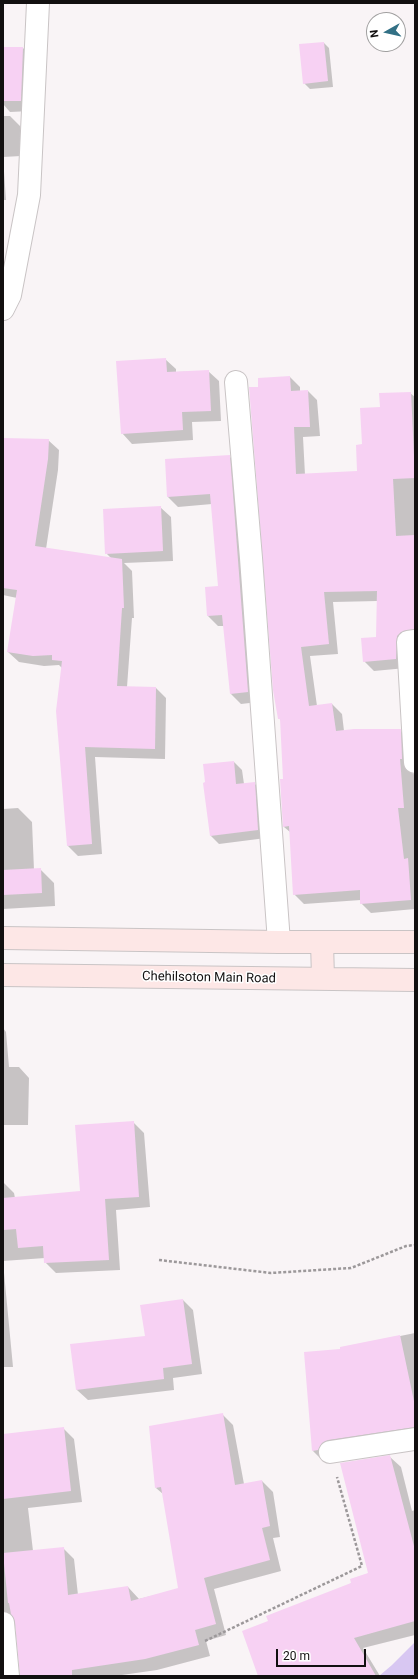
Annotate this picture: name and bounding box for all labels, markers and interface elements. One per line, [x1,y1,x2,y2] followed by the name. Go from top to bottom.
[366,12,406,52] north arrow
[368,29,382,38] text: N
[142,969,276,987] street label: Chehilsoton Main Road
[278,1641,368,1667] scale bar
[283,1649,310,1663] text: 20 m

